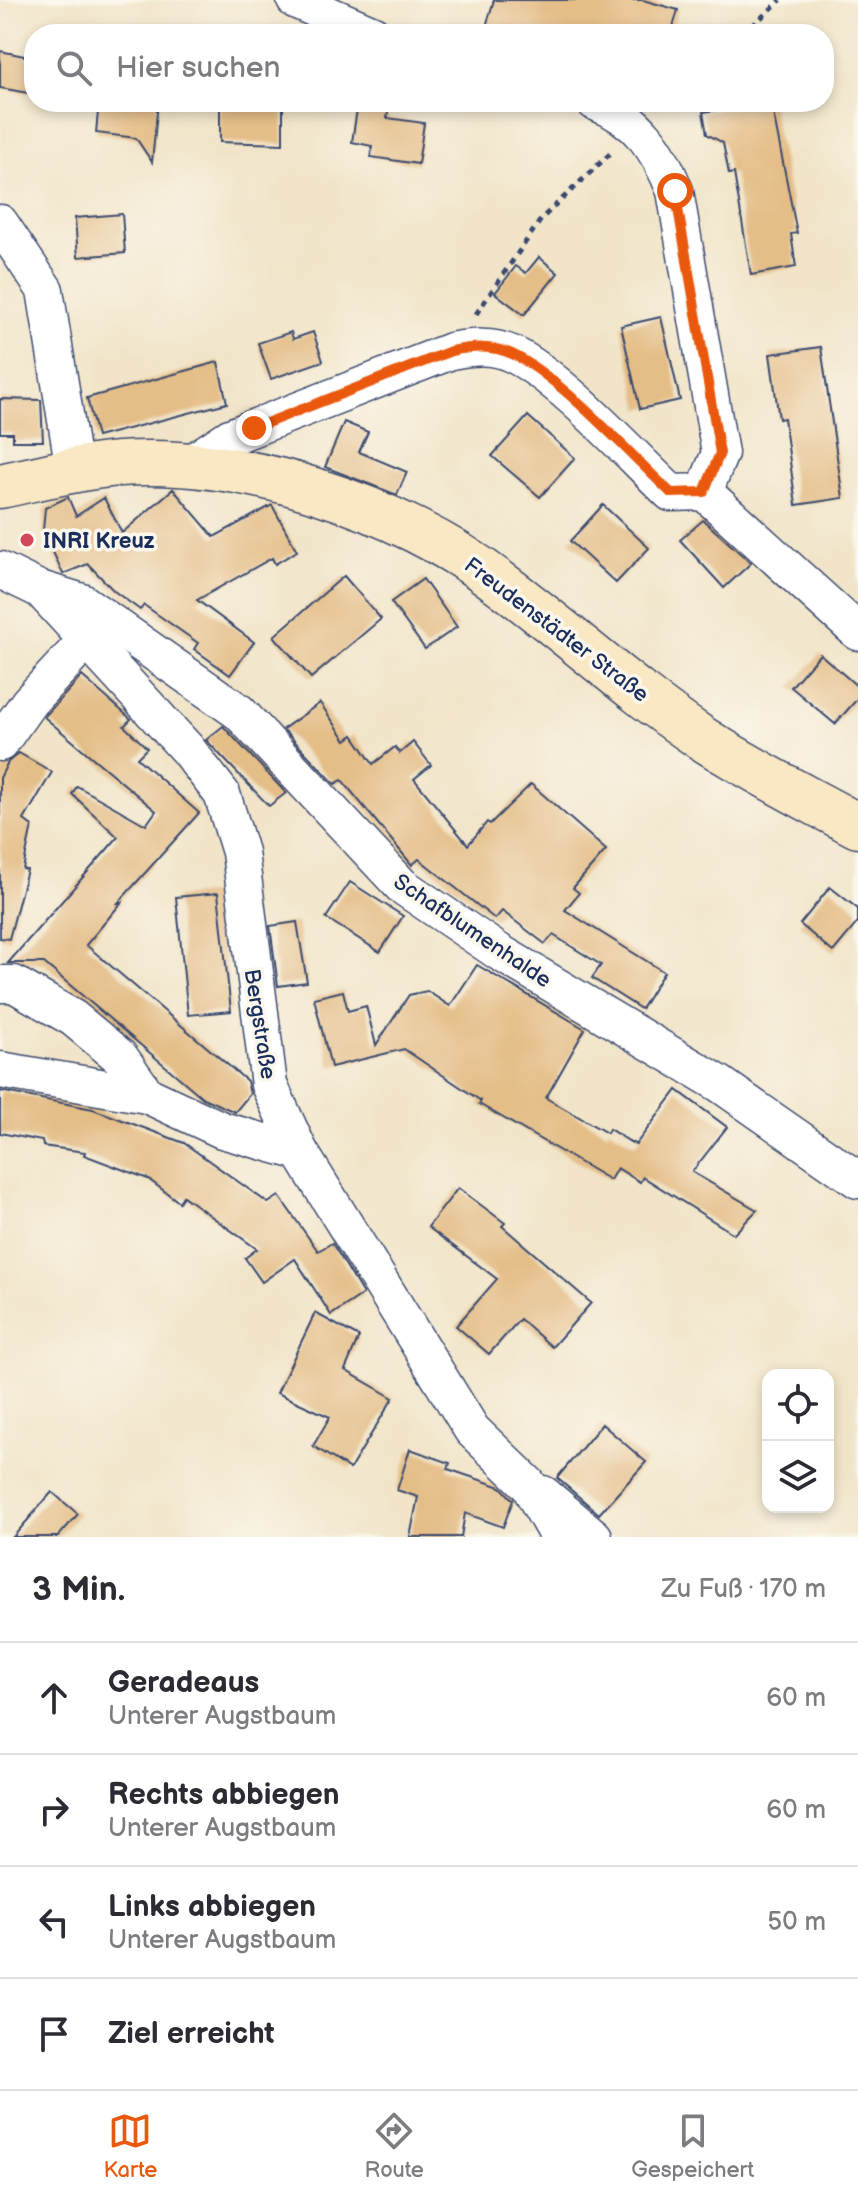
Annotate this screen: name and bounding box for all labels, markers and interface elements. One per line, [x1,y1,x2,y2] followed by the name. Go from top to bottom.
[24,24,834,112] search box
[52,46,96,90] icon: search
[116,50,281,86] text: Hier suchen
[657,173,693,209] route start
[236,410,272,446] route end
[43,528,155,555] place label: INRI Kreuz
[18,531,36,549] marker: INRI Kreuz
[459,552,654,708] street label: Freudenstädter Straße
[388,868,556,994] street label: Schafblumenhalde
[237,967,282,1081] street label: Bergstraße
[762,1369,834,1513] map controls
[762,1369,834,1441] button: locate
[762,1441,834,1513] button: layers
[32,1569,125,1610] text: 3 Min.
[661,1574,826,1605] text: Zu Fuß · 170 m
[108,1665,259,1701] text: Geradeaus
[32,1676,76,1720] icon: ahead
[766,1683,826,1714] text: 60 m
[108,1701,336,1732] text: Unterer Augstbaum
[108,1777,340,1813] text: Rechts abbiegen
[32,1788,76,1832] icon: right
[766,1795,826,1826] text: 60 m
[108,1813,336,1844] text: Unterer Augstbaum
[108,1889,316,1925] text: Links abbiegen
[32,1900,76,1944] icon: left
[767,1907,826,1938] text: 50 m
[108,1925,336,1956] text: Unterer Augstbaum
[32,2012,76,2056] icon: arrive
[108,2016,275,2052] text: Ziel erreicht
[104,2109,157,2184] tab: Karte
[365,2109,424,2184] tab: Route
[631,2109,754,2184] tab: Gespeichert

